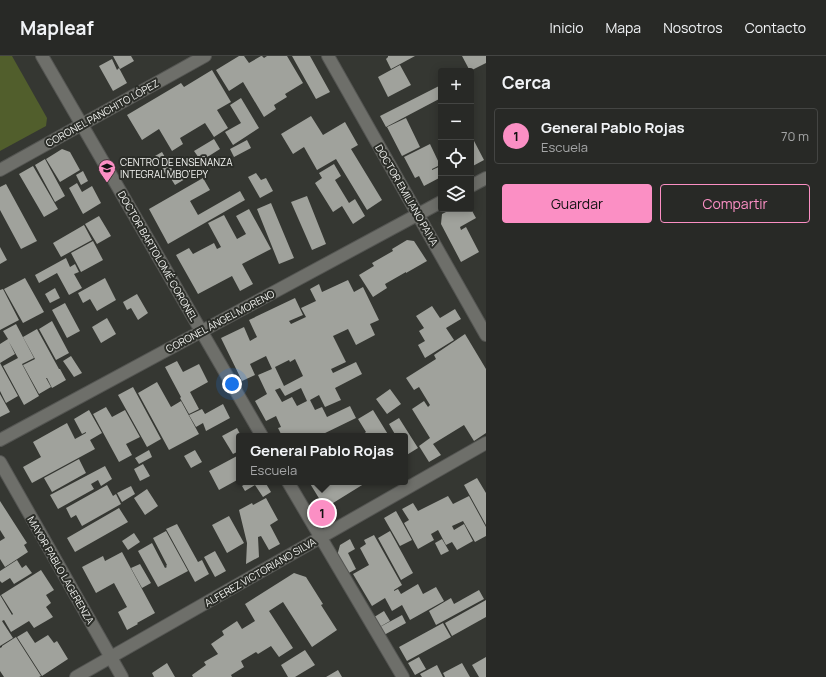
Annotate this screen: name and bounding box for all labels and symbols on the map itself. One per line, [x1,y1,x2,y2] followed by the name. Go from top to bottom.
[43,76,161,150] street label: CORONEL PANCHITO LÓPEZ
[372,142,442,249] street label: DOCTOR EMILIANO PAIVA
[120,155,233,181] place label: CENTRO DE ENSEÑANZA INTEGRAL MBO'EPY
[97,158,117,183] school or university icon: CENTRO DE ENSEÑANZA INTEGRAL MBO'EPY
[115,188,201,324] street label: DOCTOR BARTOLOMÉ CORONEL
[163,286,277,356] street label: CORONEL ÁNGEL MORENO
[222,374,242,394] your location
[309,498,335,528] pin: 1
[24,514,98,627] street label: MAYOR PABLO LAGERENZA
[202,534,319,610] street label: ALFEREZ VICTORIANO SILVA

